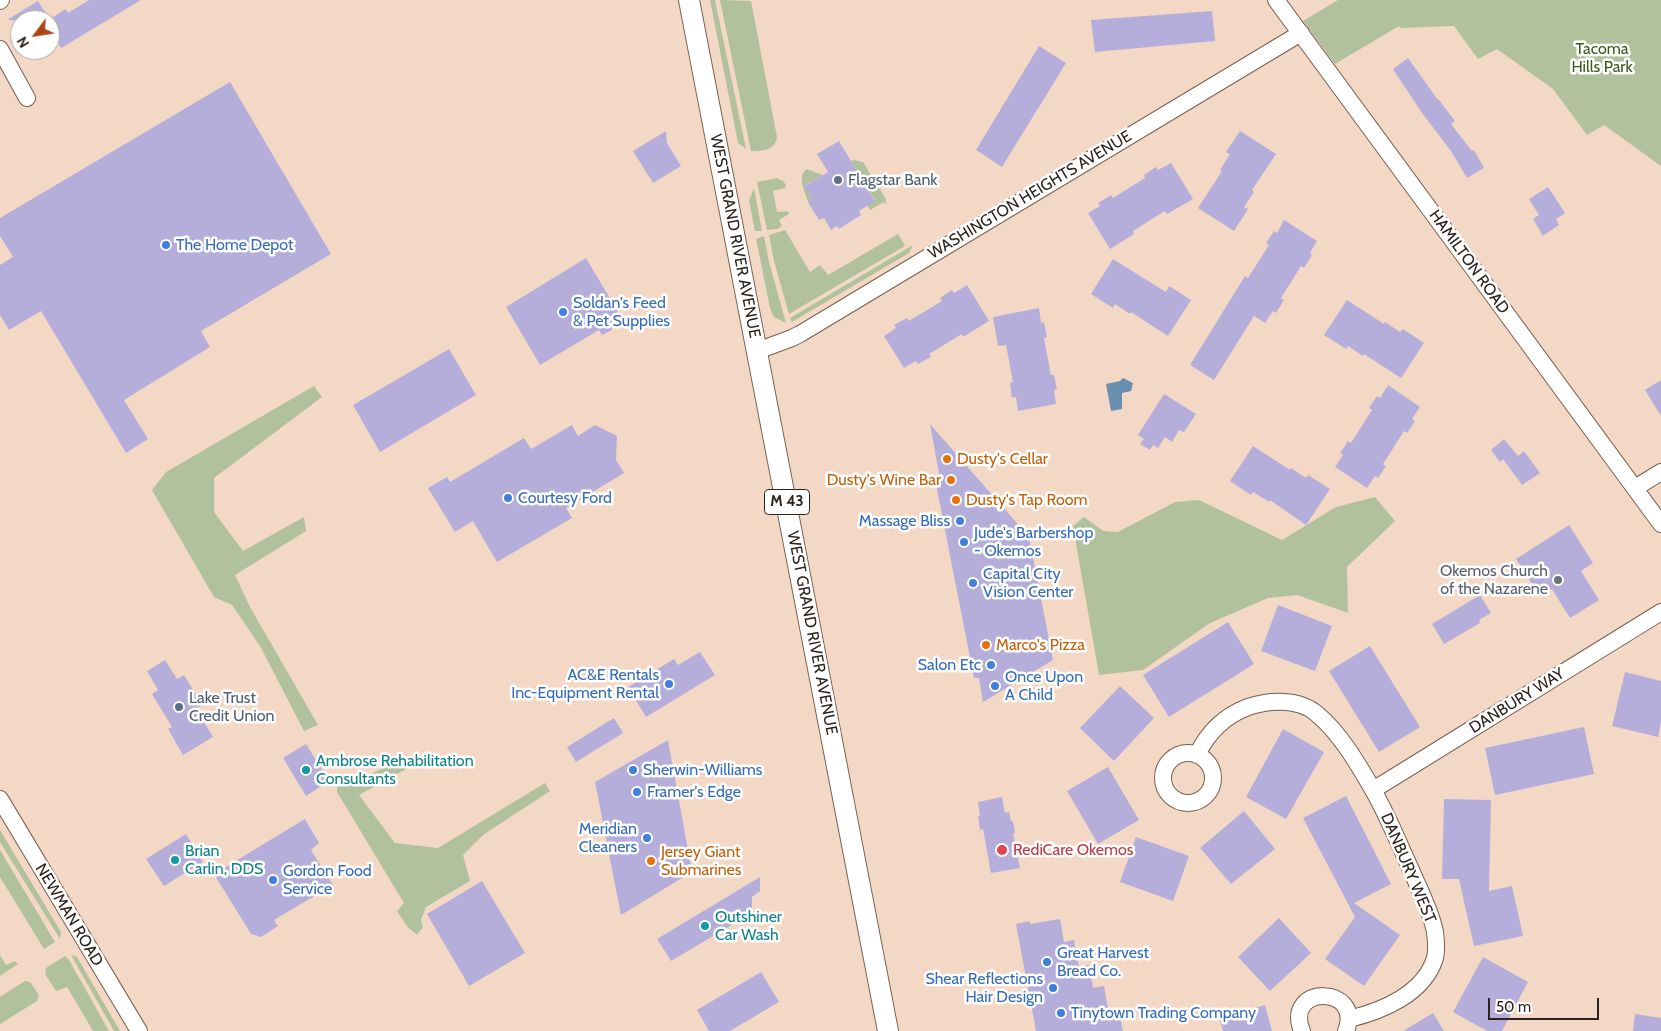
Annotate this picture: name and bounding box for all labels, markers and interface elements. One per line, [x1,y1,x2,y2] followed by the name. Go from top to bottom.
[10,10,60,60] north arrow
[13,33,33,51] text: N
[1571,39,1633,77] park label: Tacoma Hills Park
[925,127,1135,263] street label: WASHINGTON HEIGHTS AVENUE
[706,132,764,340] street label: WEST GRAND RIVER AVENUE
[848,170,937,190] place label: Flagstar Bank
[832,174,844,186] marker: Flagstar Bank
[1425,206,1513,318] street label: HAMILTON ROAD
[176,235,293,255] place label: The Home Depot
[160,239,172,251] marker: The Home Depot
[573,293,670,331] place label: Soldan's Feed & Pet Supplies
[557,306,569,318] marker: Soldan's Feed & Pet Supplies
[957,449,1048,469] place label: Dusty's Cellar
[941,453,953,465] marker: Dusty's Cellar
[827,470,941,490] place label: Dusty's Wine Bar
[945,474,957,486] marker: Dusty's Wine Bar
[518,488,612,508] place label: Courtesy Ford
[764,490,810,514] road number: M 43
[966,490,1088,510] place label: Dusty's Tap Room
[502,492,514,504] marker: Courtesy Ford
[950,494,962,506] marker: Dusty's Tap Room
[859,511,950,531] place label: Massage Bliss
[954,515,966,527] marker: Massage Bliss
[974,523,1093,561] place label: Jude's Barbershop - Okemos
[783,529,841,737] street label: WEST GRAND RIVER AVENUE
[958,536,970,548] marker: Jude's Barbershop - Okemos
[1440,561,1548,599] place label: Okemos Church of the Nazarene
[983,564,1073,602] place label: Capital City Vision Center
[1552,574,1564,586] marker: Okemos Church of the Nazarene
[967,577,979,589] marker: Capital City Vision Center
[996,635,1085,655] place label: Marco's Pizza
[980,639,992,651] marker: Marco's Pizza
[918,655,981,675] place label: Salon Etc
[985,659,997,671] marker: Salon Etc
[1466,664,1568,738] street label: DANBURY WAY
[511,665,659,703] place label: AC&E Rentals Inc-Equipment Rental
[1005,667,1083,705] place label: Once Upon A Child
[663,678,675,690] marker: AC&E Rentals Inc-Equipment Rental
[989,680,1001,692] marker: Once Upon A Child
[189,688,274,726] place label: Lake Trust Credit Union
[173,701,185,713] marker: Lake Trust Credit Union
[316,751,474,789] place label: Ambrose Rehabilitation Consultants
[643,760,762,780] place label: Sherwin-Williams
[300,764,312,776] marker: Ambrose Rehabilitation Consultants
[627,764,639,776] marker: Sherwin-Williams
[647,782,741,802] place label: Framer's Edge
[631,786,643,798] marker: Framer's Edge
[1376,810,1440,926] street label: DANBURY WEST
[579,819,637,857] place label: Meridian Cleaners
[641,832,653,844] marker: Meridian Cleaners
[1013,840,1133,860] place label: RediCare Okemos
[185,841,263,879] place label: Brian Carlin, DDS
[661,842,741,880] place label: Jersey Giant Submarines
[995,843,1009,857] marker: RediCare Okemos
[169,854,181,866] marker: Brian Carlin, DDS
[645,855,657,867] marker: Jersey Giant Submarines
[31,860,107,970] street label: NEWMAN ROAD
[283,861,372,899] place label: Gordon Food Service
[267,874,279,886] marker: Gordon Food Service
[715,907,782,945] place label: Outshiner Car Wash
[699,920,711,932] marker: Outshiner Car Wash
[1057,943,1149,981] place label: Great Harvest Bread Co.
[1041,956,1053,968] marker: Great Harvest Bread Co.
[925,969,1043,1007] place label: Shear Reflections Hair Design
[1047,982,1059,994] marker: Shear Reflections Hair Design
[1491,988,1602,1020] scale bar
[1496,998,1531,1016] text: 50 m
[1071,1003,1256,1023] place label: Tinytown Trading Company
[1055,1007,1067,1019] marker: Tinytown Trading Company

